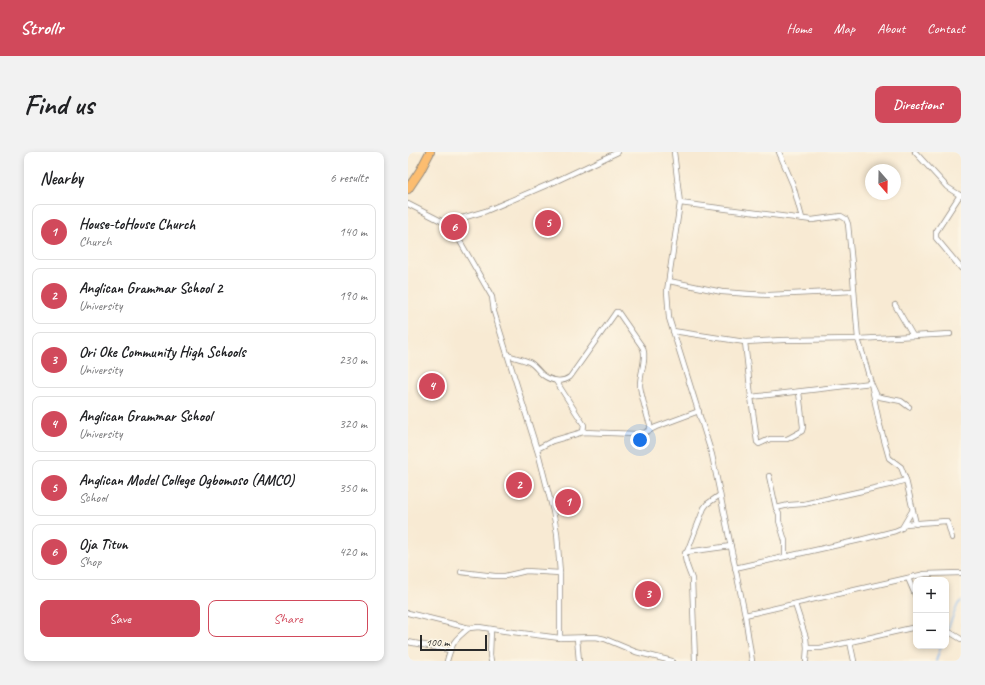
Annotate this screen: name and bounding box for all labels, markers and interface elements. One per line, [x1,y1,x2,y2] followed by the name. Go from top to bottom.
[20,16,63,40] text: Strollr
[786,20,812,37] text: Home
[834,20,855,37] text: Map
[877,20,905,37] text: About
[927,20,965,37] text: Contact
[875,86,961,123] button: Directions
[24,87,94,122] text: Find us
[865,164,901,200] north arrow
[40,168,83,189] text: Nearby
[330,170,368,186] text: 6 results
[535,208,561,238] pin: 5
[441,212,467,242] pin: 6
[79,215,195,234] text: House-toHouse Church
[51,224,57,240] text: 1
[339,224,367,240] text: 140 m
[79,234,112,250] text: Church
[79,279,223,298] text: Anglican Grammar School 2
[51,288,57,304] text: 2
[339,288,367,304] text: 190 m
[79,298,122,314] text: University
[79,343,245,362] text: Ori Oke Community High Schools
[51,352,57,368] text: 3
[339,352,367,368] text: 230 m
[79,362,122,378] text: University
[419,371,445,401] pin: 4
[79,407,212,426] text: Anglican Grammar School
[51,416,57,432] text: 4
[339,416,367,432] text: 320 m
[79,426,122,442] text: University
[630,430,650,450] your location
[506,470,532,500] pin: 2
[79,471,294,490] text: Anglican Model College Ogbomoso (AMCO)
[51,480,57,496] text: 5
[339,480,367,496] text: 350 m
[555,487,581,517] pin: 1
[79,490,107,506] text: School
[79,535,128,554] text: Oja Titun
[51,544,57,560] text: 6
[339,544,367,560] text: 420 m
[79,554,101,570] text: Shop
[913,577,949,649] map controls
[913,577,949,613] button: +
[635,579,661,609] pin: 3
[40,600,200,637] button: Save
[208,600,368,637] button: Share
[913,613,949,649] button: −
[420,633,487,652] scale bar
[426,635,450,649] text: 100 m

